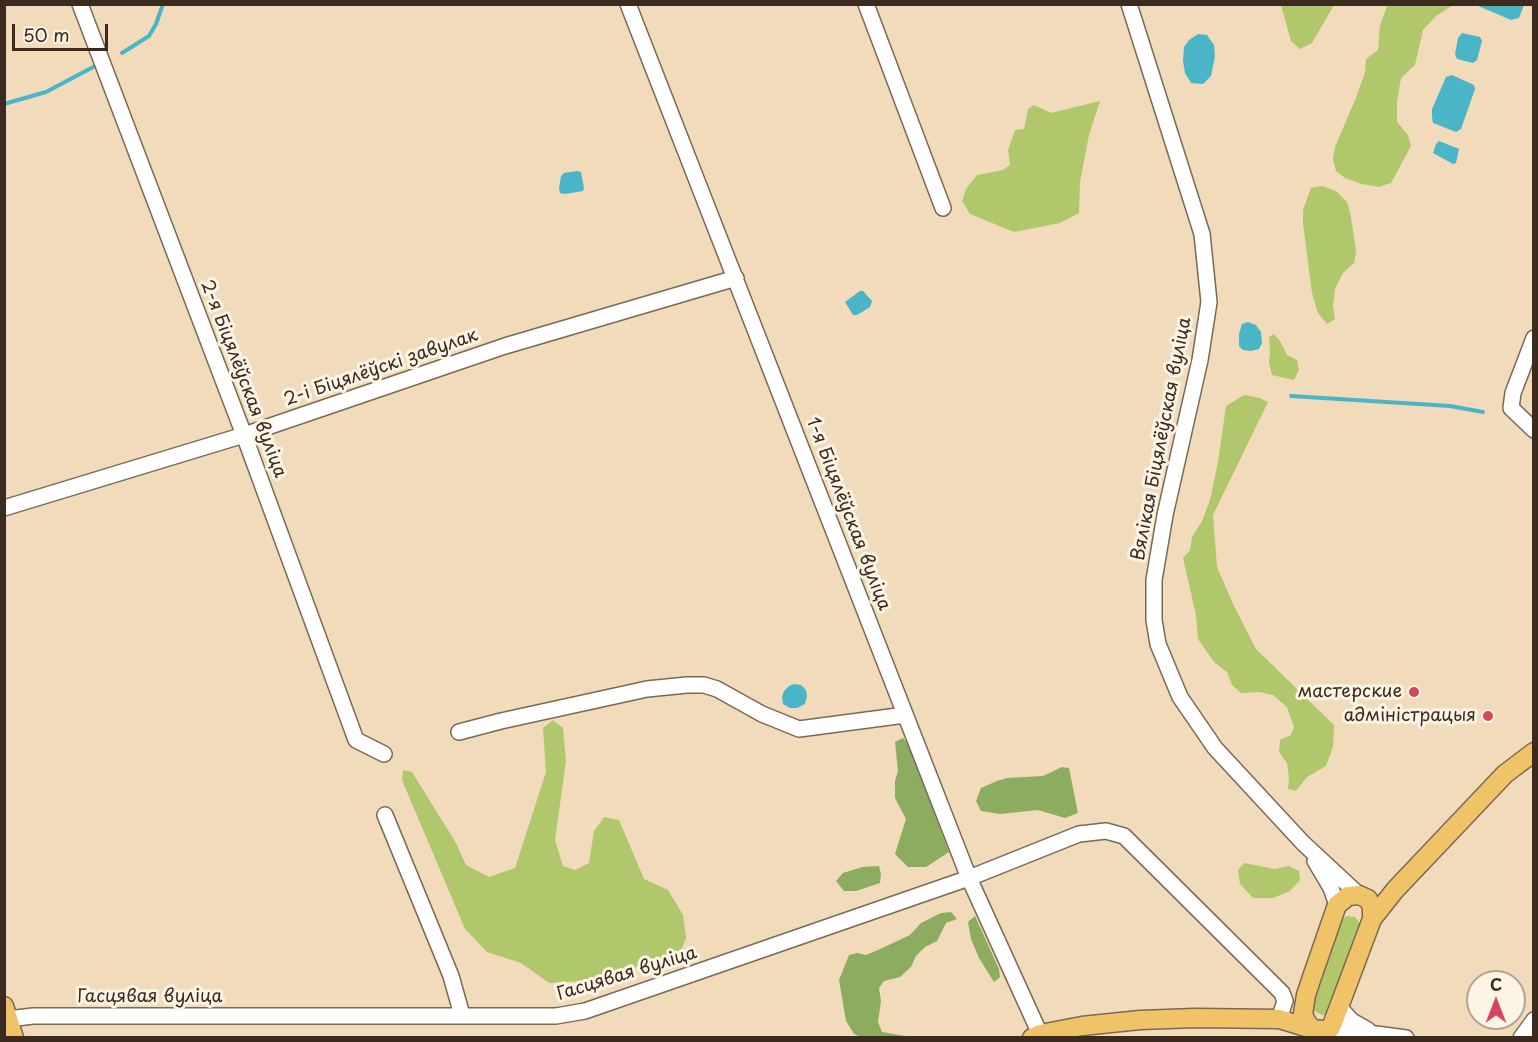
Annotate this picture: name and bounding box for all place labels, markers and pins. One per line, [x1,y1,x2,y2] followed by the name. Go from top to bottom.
[1298,681,1402,703] place label: мастерские
[1407,685,1421,699] marker: мастерские
[1344,705,1476,727] place label: адміністрацыя
[1481,709,1495,723] marker: адміністрацыя

